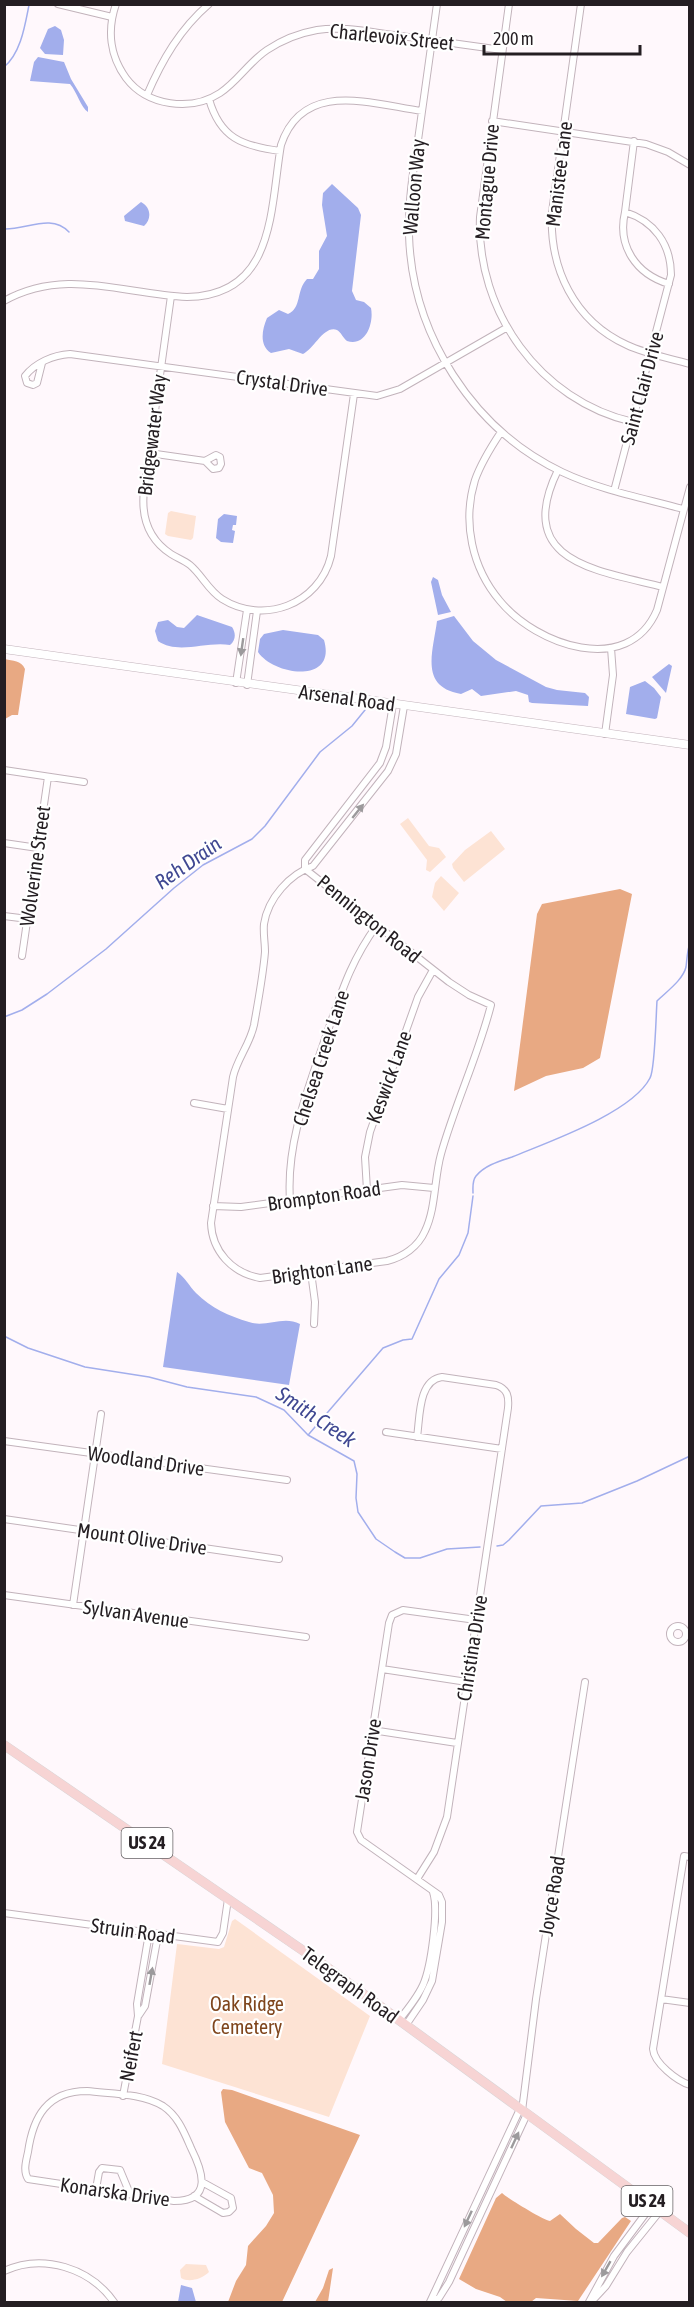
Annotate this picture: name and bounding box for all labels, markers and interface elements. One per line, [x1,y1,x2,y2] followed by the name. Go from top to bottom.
[484,18,640,56] scale bar
[329,19,455,54] street label: Charlevoix Street
[493,28,534,49] text: 200 m
[541,120,576,228] street label: Manistee Lane
[470,123,503,241] street label: Montague Drive
[398,138,429,236] street label: Walloon Way
[615,329,668,447] street label: Saint Clair Drive
[235,365,329,400] street label: Crystal Drive
[133,373,170,497] street label: Bridgewater Way
[237,637,246,656] one-way arrow
[297,679,397,716] street label: Arsenal Road
[351,803,363,818] one-way arrow
[15,804,54,928] street label: Wolverine Street
[150,831,225,894] water label: Reh Drain
[313,870,426,967] street label: Pennington Road
[288,987,353,1129] street label: Chelsea Creek Lane
[361,1027,416,1126] street label: Keswick Lane
[266,1176,382,1215] street label: Brompton Road
[270,1251,374,1288] street label: Brighton Lane
[271,1380,362,1452] water label: Smith Creek
[86,1441,206,1480] street label: Woodland Drive
[76,1518,208,1559] street label: Mount Olive Drive
[452,1593,491,1703] street label: Christina Drive
[82,1595,190,1632] street label: Sylvan Avenue
[350,1717,385,1803] street label: Jason Drive
[122,1828,172,1858] road number: US 24
[534,1854,569,1938] street label: Joyce Road
[89,1913,177,1948] street label: Struin Road
[297,1942,403,2028] street label: Telegraph Road
[147,1966,156,1985] one-way arrow
[210,1992,284,2038] park label: Oak Ridge Cemetery
[114,2028,147,2083] street label: Neifert
[510,2131,520,2149] one-way arrow
[59,2172,171,2211] street label: Konarska Drive
[622,2186,672,2216] road number: US 24
[464,2211,473,2228] one-way arrow
[601,2261,611,2278] one-way arrow

